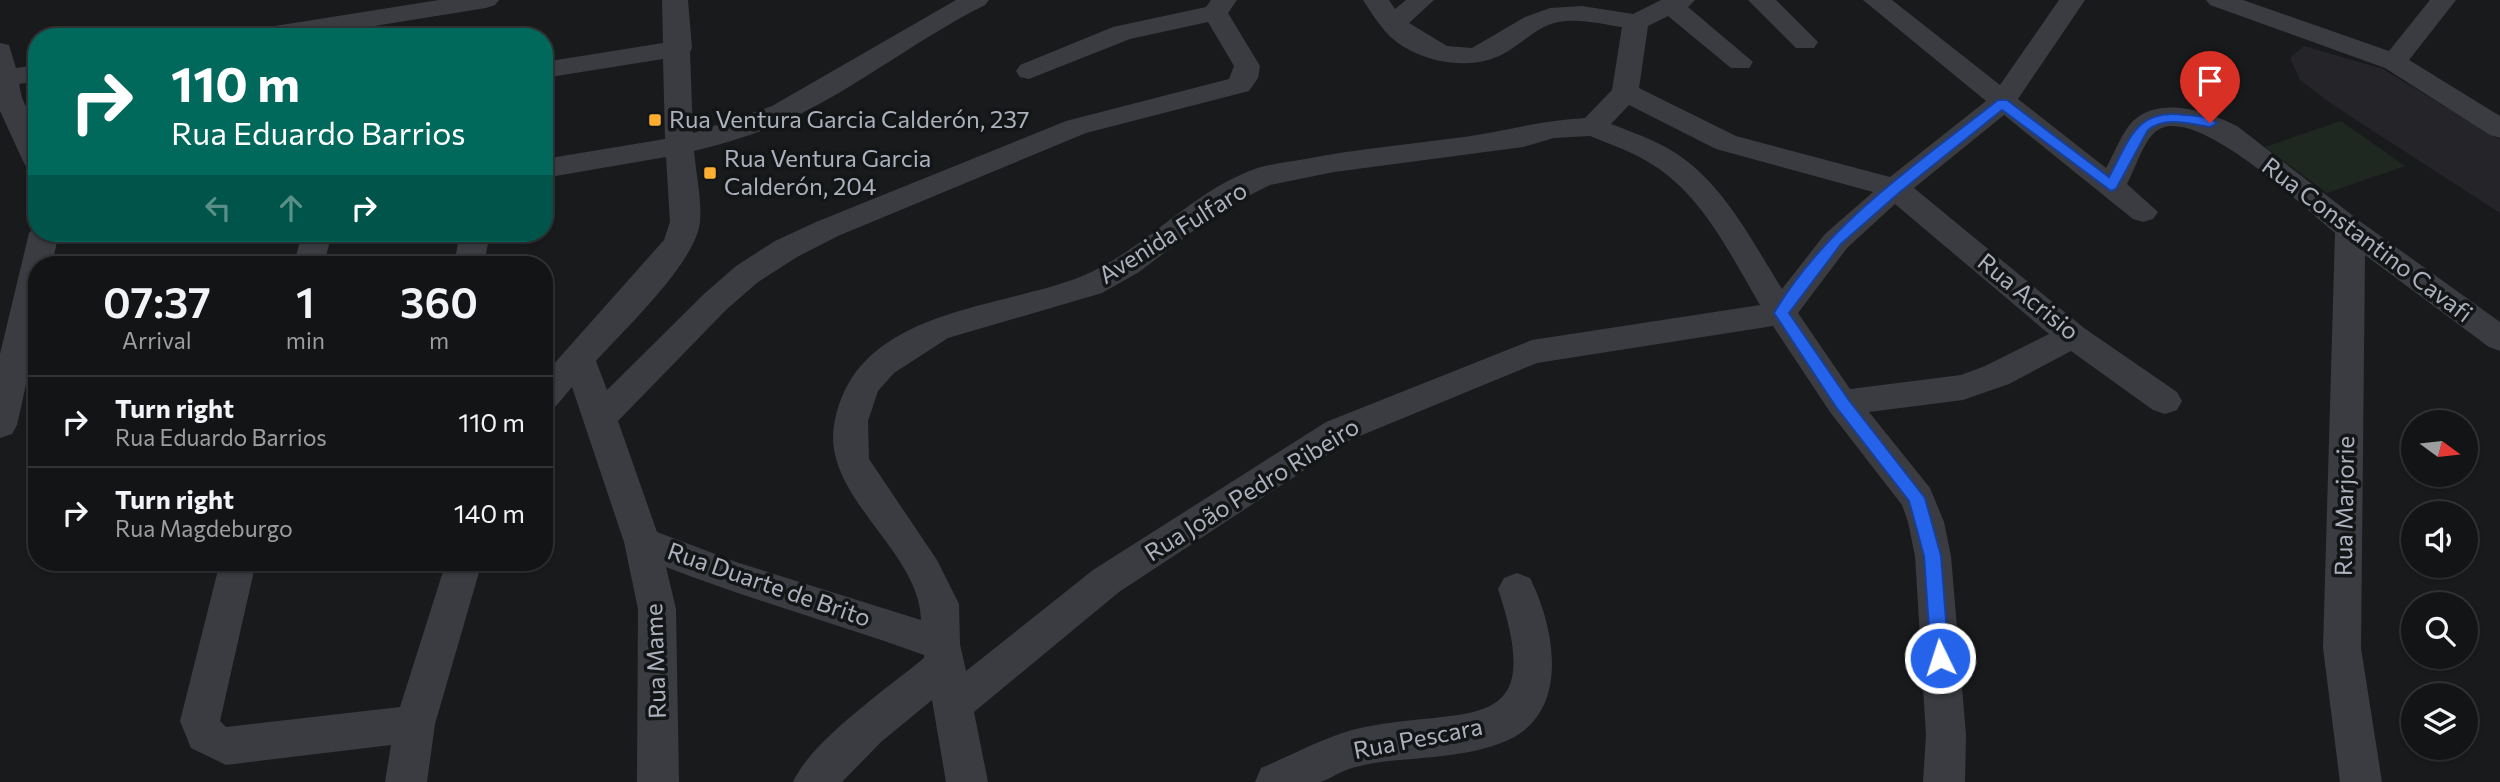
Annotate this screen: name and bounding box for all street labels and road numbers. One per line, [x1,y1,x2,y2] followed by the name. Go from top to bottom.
[2257,150,2479,327] street label: Rua Constantino Cavafi
[1093,175,1252,289] street label: Avenida Fulfaro
[1973,246,2085,345] street label: Rua Acrisio
[1139,411,1364,567] street label: Rua João Pedro Ribeiro
[2328,436,2359,576] street label: Rua Marjorie
[664,535,875,632] street label: Rua Duarte de Brito
[638,603,671,719] street label: Rua Mame
[1351,711,1485,764] street label: Rua Pescara

